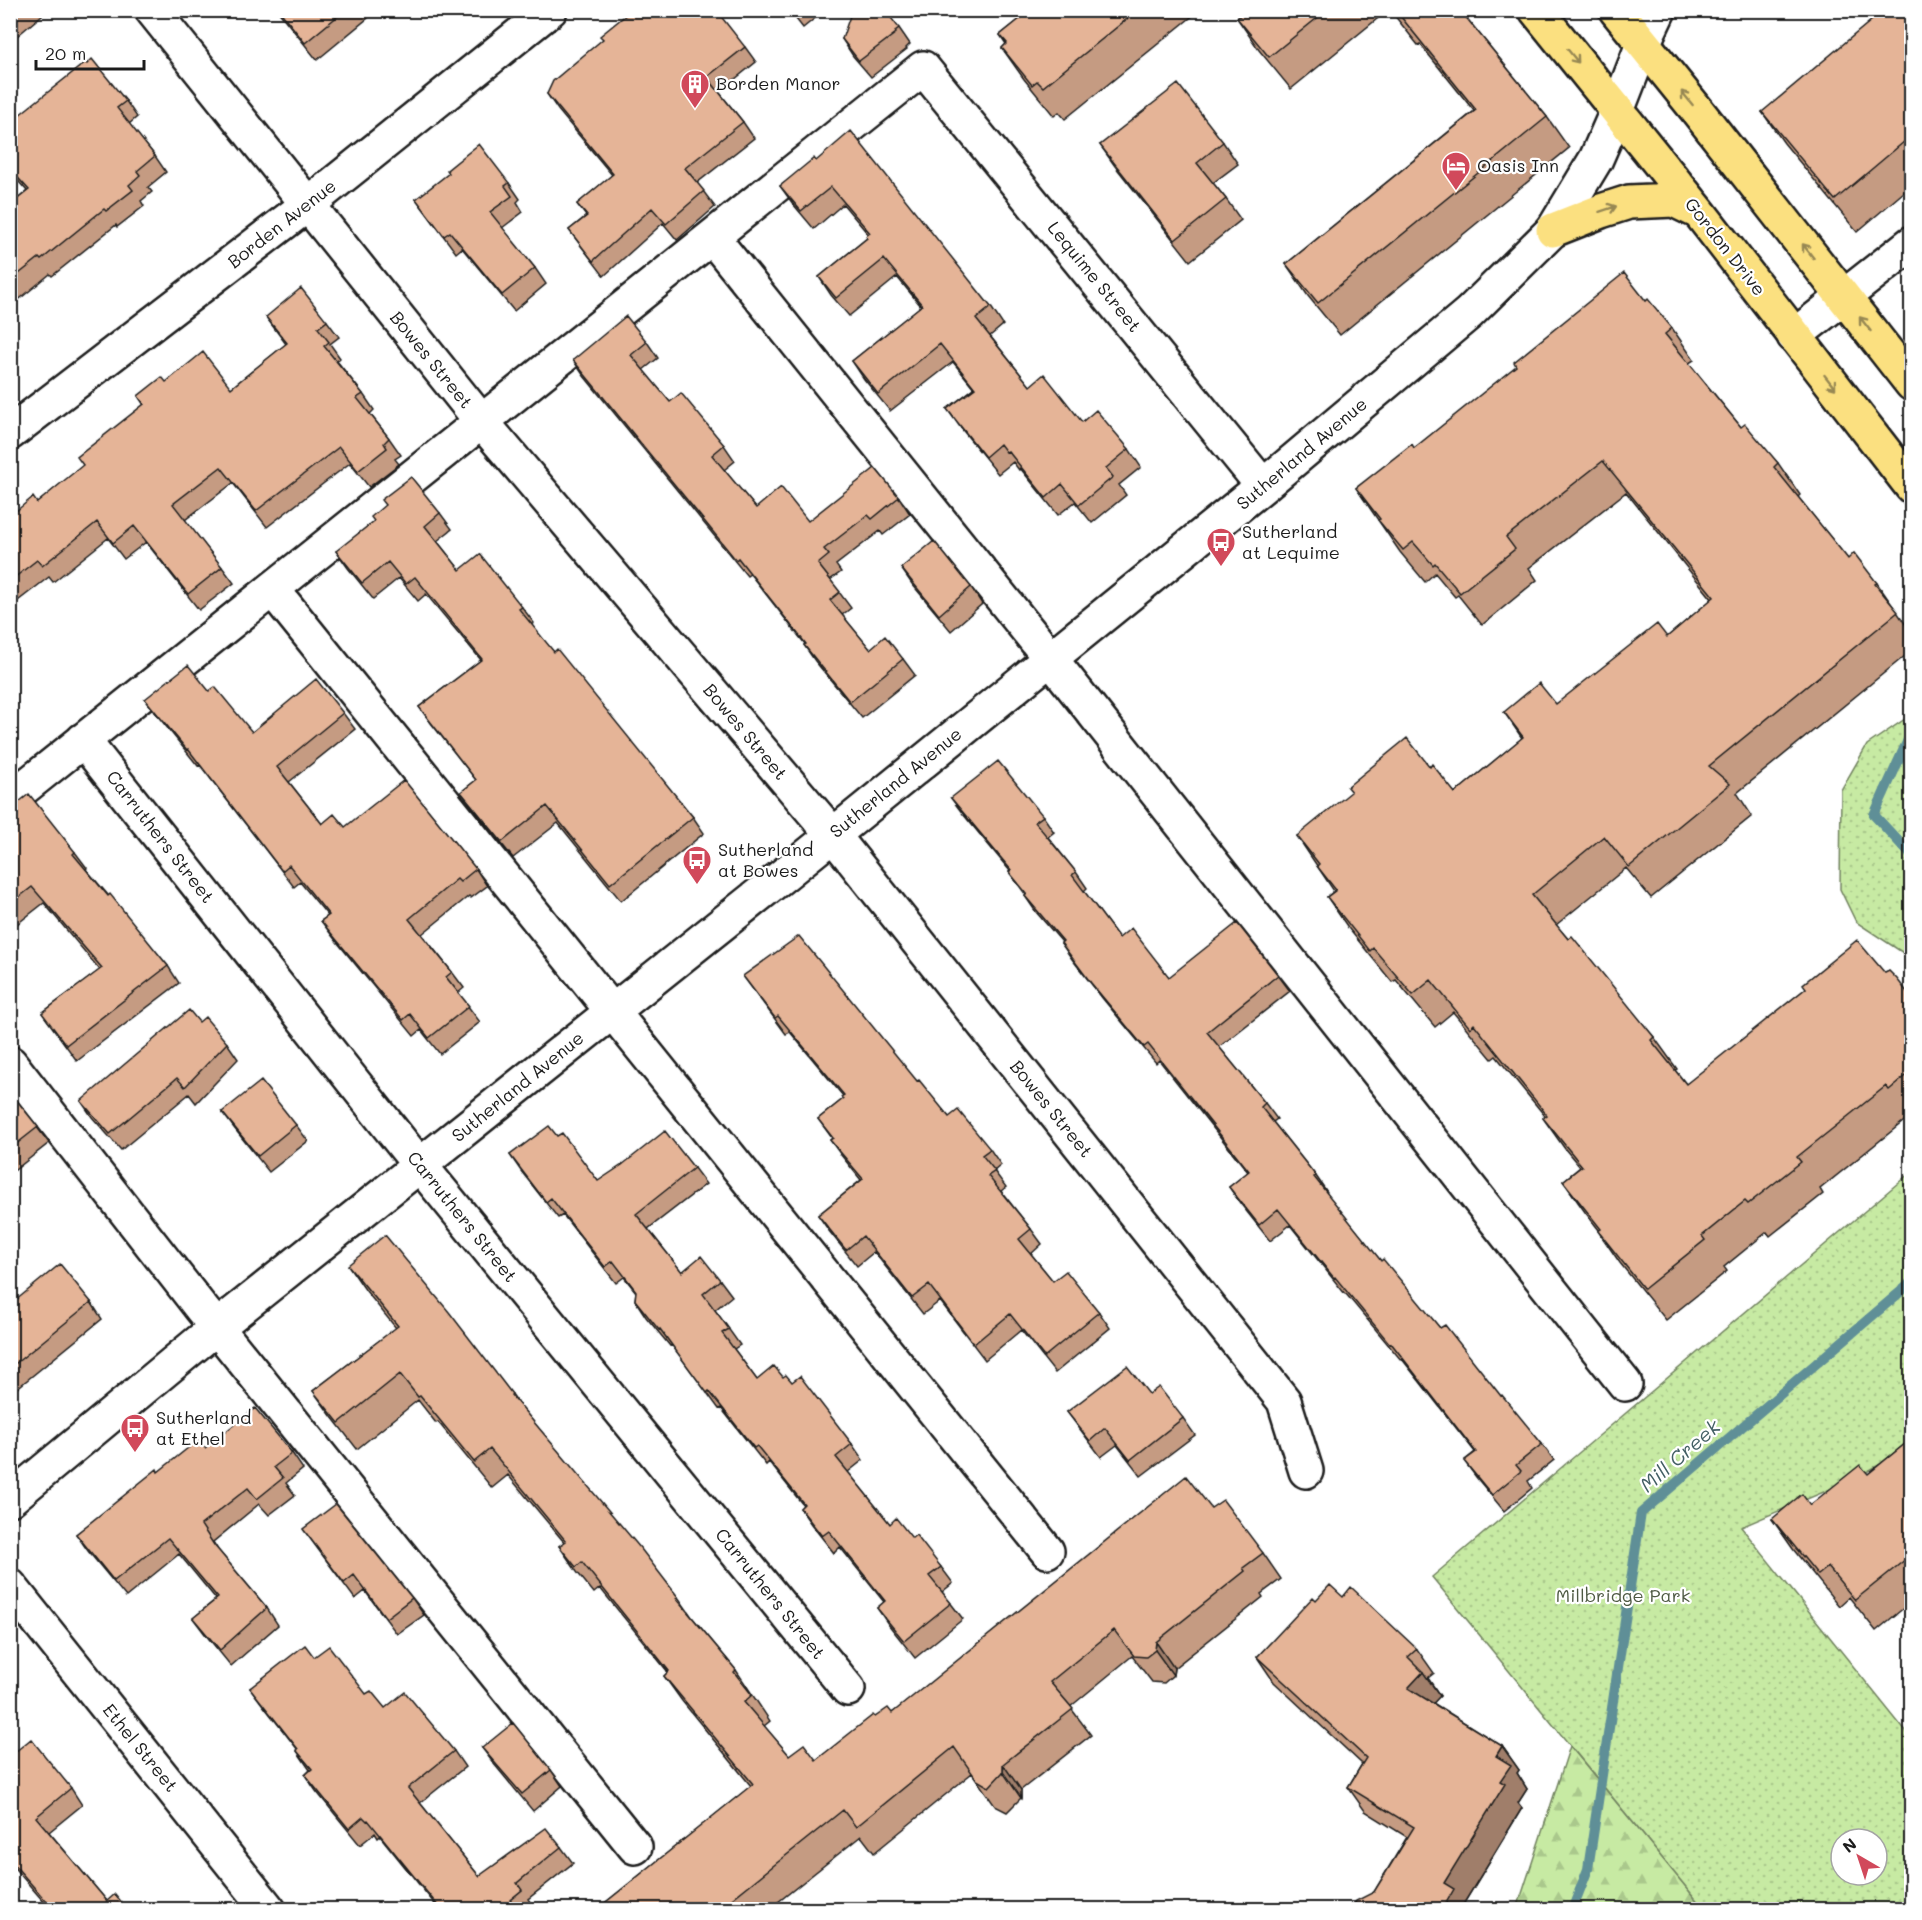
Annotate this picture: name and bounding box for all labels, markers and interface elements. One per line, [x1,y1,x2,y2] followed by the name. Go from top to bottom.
[36,33,144,71] scale bar
[45,41,86,65] text: 20 m
[1566,48,1579,64] one-way arrow
[679,68,711,110] building icon: Borden Manor
[716,71,840,95] place label: Borden Manor
[1680,91,1694,106] one-way arrow
[1440,150,1472,192] hotel icon: Oasis Inn
[1477,153,1559,177] place label: Oasis Inn
[222,173,341,273] street label: Borden Avenue
[1680,192,1772,300] street label: Gordon Drive
[1598,203,1617,214] one-way arrow
[1043,216,1147,337] street label: Lequime Street
[1801,243,1814,259] one-way arrow
[385,306,478,413] street label: Bowes Street
[1859,316,1871,332] one-way arrow
[1823,374,1836,390] one-way arrow
[1231,392,1372,515] street label: Sutherland Avenue
[1242,519,1340,564] place label: Sutherland at Lequime
[1205,526,1237,568] bus stop icon: Sutherland at Lequime
[698,678,793,785] street label: Bowes Street
[824,721,966,843] street label: Sutherland Avenue
[101,765,220,908] street label: Carruthers Street
[718,837,813,882] place label: Sutherland at Bowes
[681,844,713,886] bus stop icon: Sutherland at Bowes
[446,1025,588,1147] street label: Sutherland Avenue
[1005,1055,1098,1162] street label: Bowes Street
[402,1146,523,1287] street label: Carruthers Street
[156,1405,251,1450] place label: Sutherland at Ethel
[119,1412,151,1454] bus stop icon: Sutherland at Ethel
[1634,1413,1725,1497] water label: Mill Creek
[710,1523,831,1664] street label: Carruthers Street
[1556,1583,1690,1607] park label: Millbridge Park
[98,1698,184,1797] street label: Ethel Street
[1829,1827,1889,1887] north arrow
[1838,1833,1861,1857] text: N

